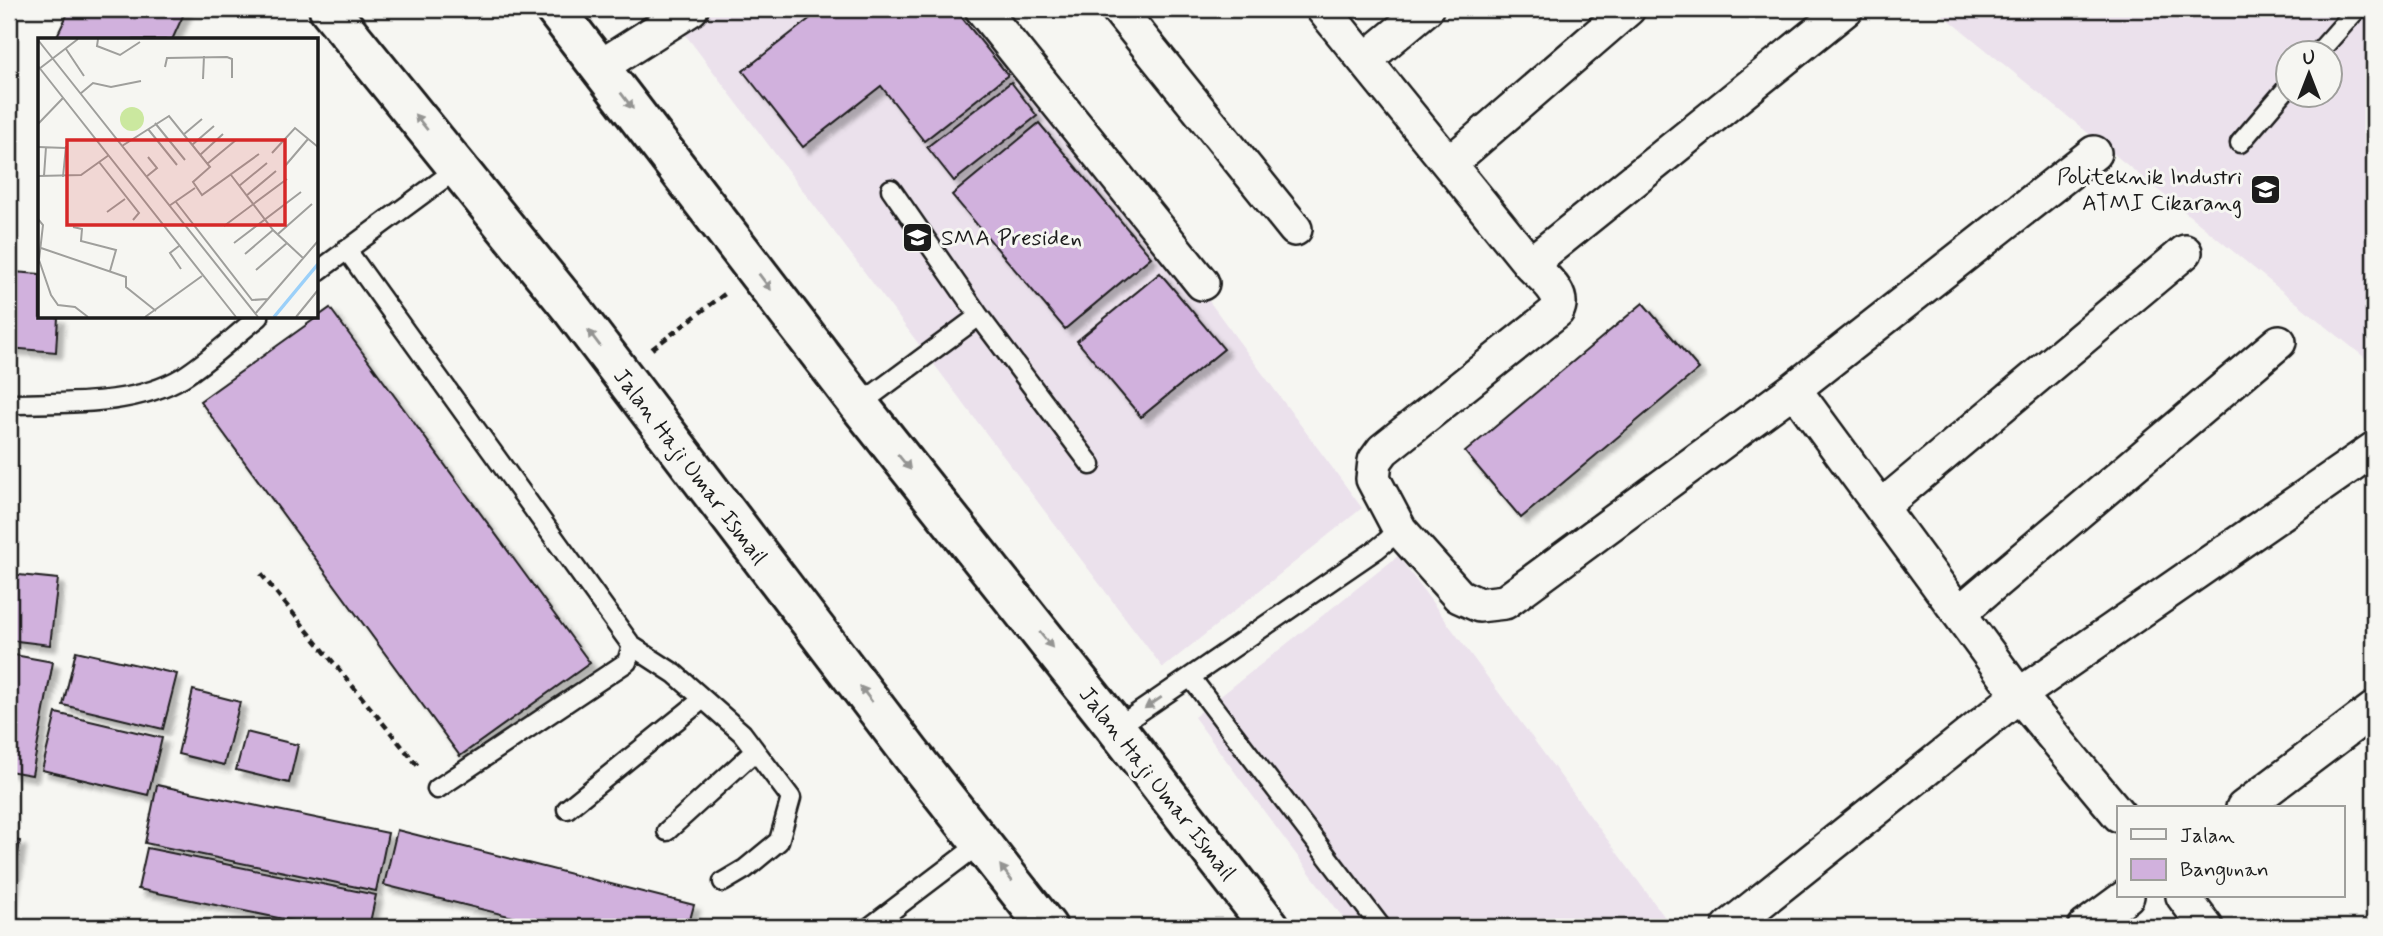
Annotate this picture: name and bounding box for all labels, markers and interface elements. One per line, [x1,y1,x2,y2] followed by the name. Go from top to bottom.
[38,38,318,318] inset map
[2274,38,2344,108] north arrow
[2303,46,2315,71] text: U
[619,92,634,110] one-way arrow
[414,114,429,131] one-way arrow
[2057,163,2242,219] place label: Politeknik Industri ATMI Cikarang
[2248,172,2282,206] school or university icon: Politeknik Industri ATMI Cikarang
[901,220,935,254] school or university icon: SMA Presiden
[941,224,1082,254] place label: SMA Presiden
[758,273,772,291] one-way arrow
[587,329,601,347] one-way arrow
[606,363,773,572] street label: Jalan Haji Umar Ismail
[897,453,911,471] one-way arrow
[1038,631,1052,649] one-way arrow
[1071,681,1242,888] street label: Jalan Haji Umar Ismail
[859,685,873,703] one-way arrow
[1144,696,1163,709] one-way arrow
[2117,806,2344,898] legend
[2180,822,2235,850] text: Jalan
[2180,856,2269,885] text: Bangunan
[999,864,1013,882] one-way arrow

